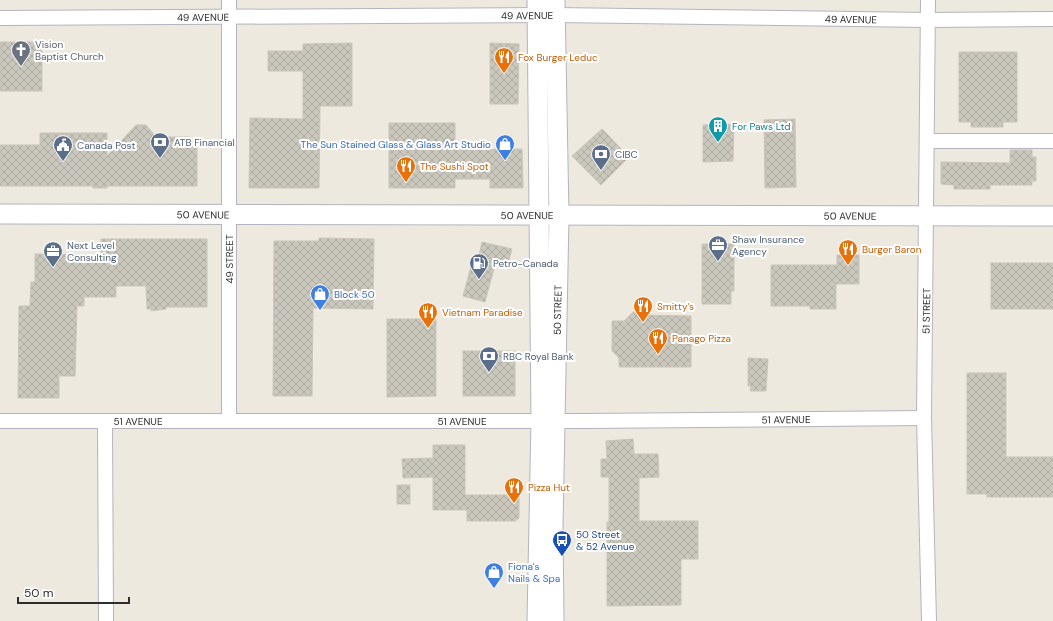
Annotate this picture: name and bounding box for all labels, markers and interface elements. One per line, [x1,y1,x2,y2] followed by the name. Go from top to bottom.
[501,9,553,22] street label: 49 AVENUE
[177,11,229,24] street label: 49 AVENUE
[825,13,877,26] street label: 49 AVENUE
[35,38,104,63] place label: Vision Baptist Church
[10,39,32,67] church icon: Vision Baptist Church
[493,46,515,74] restaurant icon: Fox Burger Leduc
[518,51,598,64] place label: Fox Burger Leduc
[707,115,729,143] building icon: For Paws Ltd
[732,120,790,133] place label: For Paws Ltd
[149,131,171,159] bank icon: ATB Financial
[494,133,516,161] shop icon: The Sun Stained Glass & Glass Art Studio
[52,134,74,162] public building icon: Canada Post
[174,136,235,149] place label: ATB Financial
[301,138,491,151] place label: The Sun Stained Glass & Glass Art Studio
[77,139,135,152] place label: Canada Post
[590,143,612,171] bank icon: CIBC
[615,148,638,161] place label: CIBC
[395,155,417,183] restaurant icon: The Sushi Spot
[420,160,489,173] place label: The Sushi Spot
[177,208,230,221] street label: 50 AVENUE
[501,209,554,222] street label: 50 AVENUE
[824,210,877,223] street label: 50 AVENUE
[732,233,805,258] place label: Shaw Insurance Agency
[223,234,236,284] street label: 49 STREET
[707,234,729,262] office icon: Shaw Insurance Agency
[837,238,859,266] restaurant icon: Burger Baron
[67,239,117,264] place label: Next Level Consulting
[42,240,64,268] office icon: Next Level Consulting
[862,243,922,256] place label: Burger Baron
[468,252,490,280] fuel station icon: Petro-Canada
[493,257,558,270] place label: Petro-Canada
[309,283,331,311] shop icon: Block 50
[551,285,565,335] street label: 50 STREET
[334,288,375,301] place label: Block 50
[920,288,933,334] street label: 51 STREET
[632,295,654,323] restaurant icon: Smitty's
[657,300,694,313] place label: Smitty's
[417,301,439,329] restaurant icon: Vietnam Paradise
[442,306,523,319] place label: Vietnam Paradise
[647,327,669,355] restaurant icon: Panago Pizza
[672,332,731,345] place label: Panago Pizza
[478,345,500,373] bank icon: RBC Royal Bank
[503,350,574,363] place label: RBC Royal Bank
[761,413,811,426] street label: 51 AVENUE
[113,415,163,428] street label: 51 AVENUE
[437,415,487,428] street label: 51 AVENUE
[503,476,525,504] restaurant icon: Pizza Hut
[528,481,570,494] place label: Pizza Hut
[576,528,635,553] place label: 50 Street & 52 Avenue
[551,529,573,557] bus stop icon: 50 Street & 52 Avenue
[508,560,560,585] place label: Fiona's Nails & Spa
[483,561,505,589] shop icon: Fiona's Nails & Spa
[18,579,129,605] scale bar
[24,585,53,601] text: 50 m

